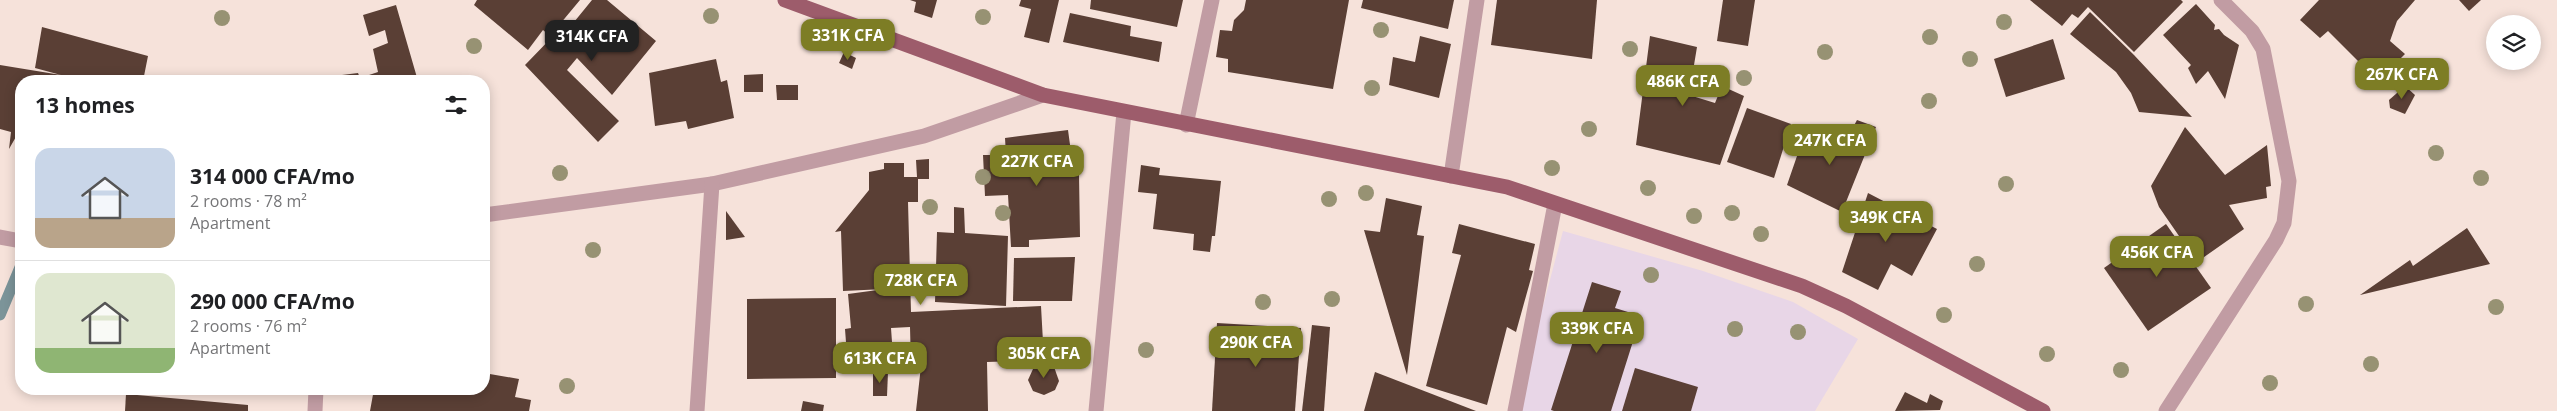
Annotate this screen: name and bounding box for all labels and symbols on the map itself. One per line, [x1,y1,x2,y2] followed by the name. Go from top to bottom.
[796,18,900,61] pin: 331K CFA
[540,20,644,62] pin: 314K CFA
[2350,58,2454,100] pin: 267K CFA
[1631,64,1735,107] pin: 486K CFA
[1778,124,1882,166] pin: 247K CFA
[985,144,1089,187] pin: 227K CFA
[1834,200,1938,243] pin: 349K CFA
[2105,236,2209,278] pin: 456K CFA
[869,264,973,306] pin: 728K CFA
[1545,312,1649,354] pin: 339K CFA
[1204,326,1308,368] pin: 290K CFA
[992,336,1096,379] pin: 305K CFA
[828,342,932,384] pin: 613K CFA

